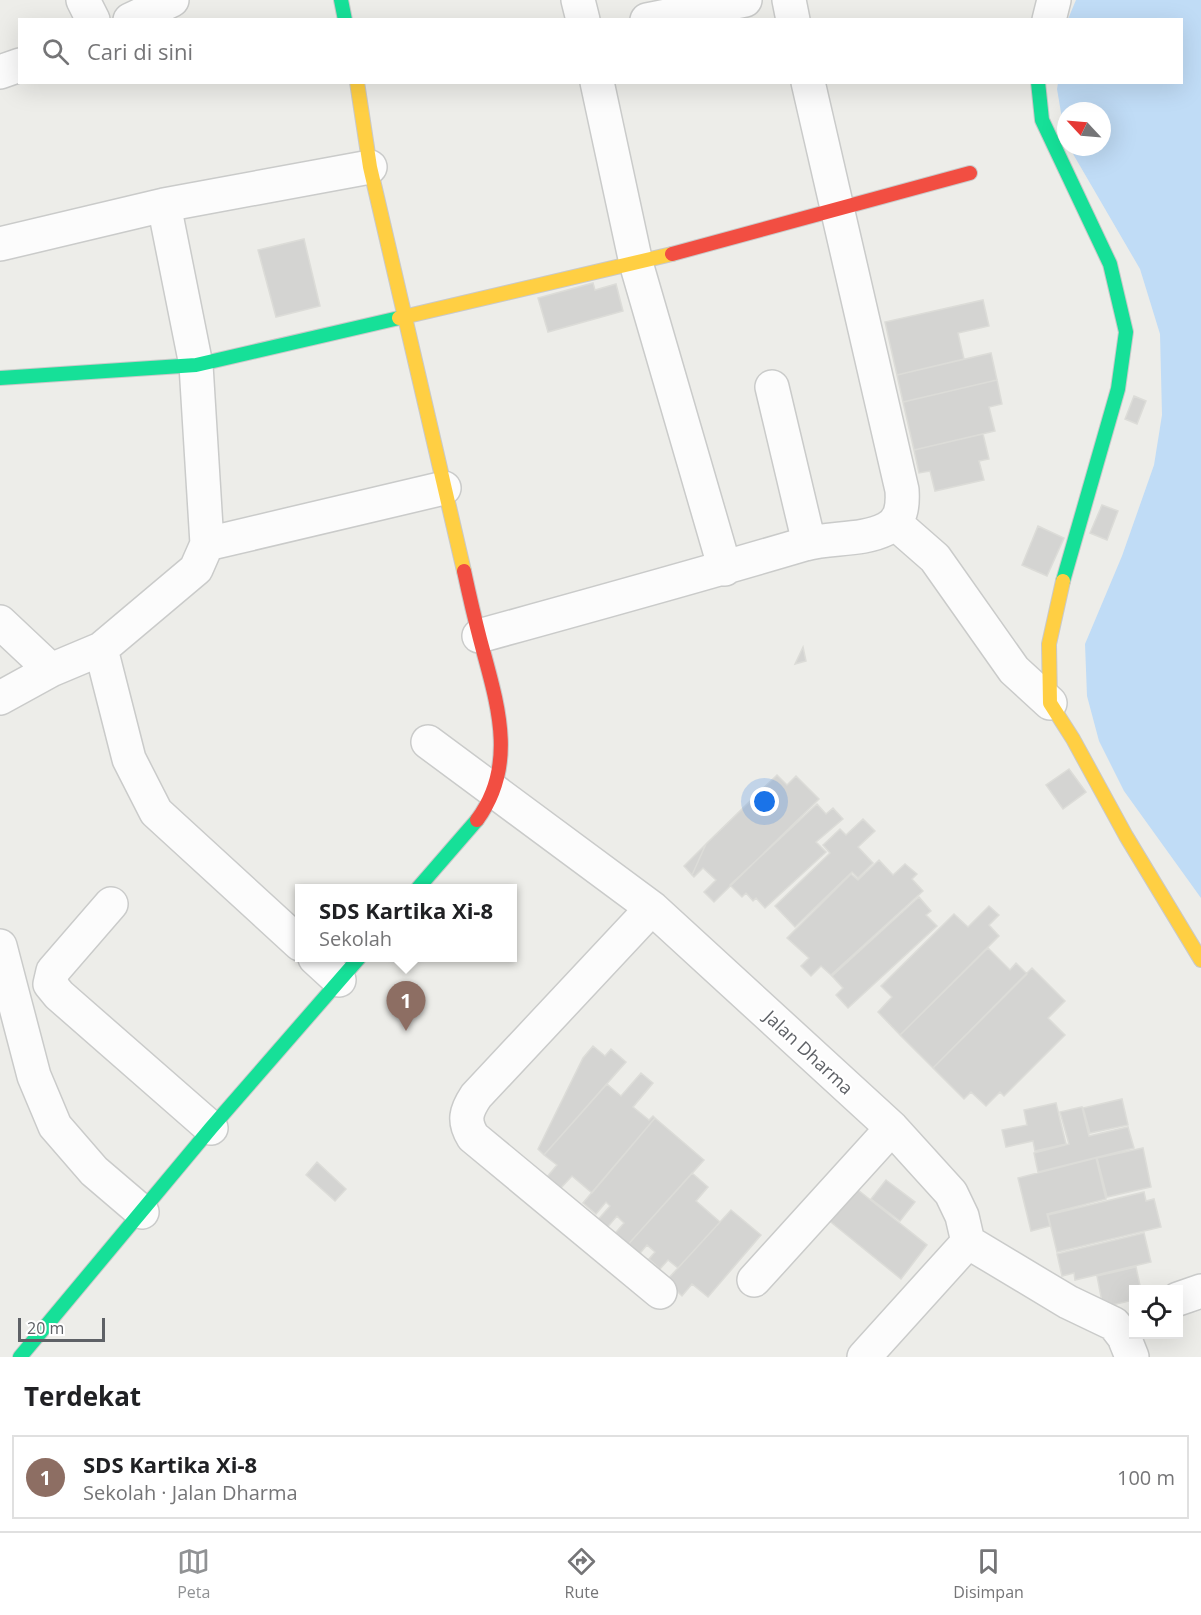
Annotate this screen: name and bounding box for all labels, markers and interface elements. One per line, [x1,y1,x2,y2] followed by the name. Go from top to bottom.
[18,18,1183,84] search box
[39,35,72,68] icon: search
[87,36,193,66] text: Cari di sini
[1057,102,1111,156] north arrow
[750,787,779,816] your location
[295,884,517,962] popup
[319,895,493,925] text: SDS Kartika Xi-8
[319,925,392,952] text: Sekolah
[386,982,426,1031] pin: 1
[758,1003,859,1099] street label: Jalan Dharma
[1129,1285,1183,1339] map controls
[1129,1285,1183,1339] button: locate
[18,1315,105,1342] scale bar
[27,1317,64,1339] text: 20 m
[24,1378,141,1414] text: Terdekat
[83,1449,257,1479] text: SDS Kartika Xi-8
[40,1464,51,1491] text: 1
[1117,1464,1175,1491] text: 100 m
[83,1479,298,1506] text: Sekolah · Jalan Dharma
[177,1545,210,1603] tab: Peta
[565,1545,599,1603] tab: Rute
[953,1545,1024,1603] tab: Disimpan

